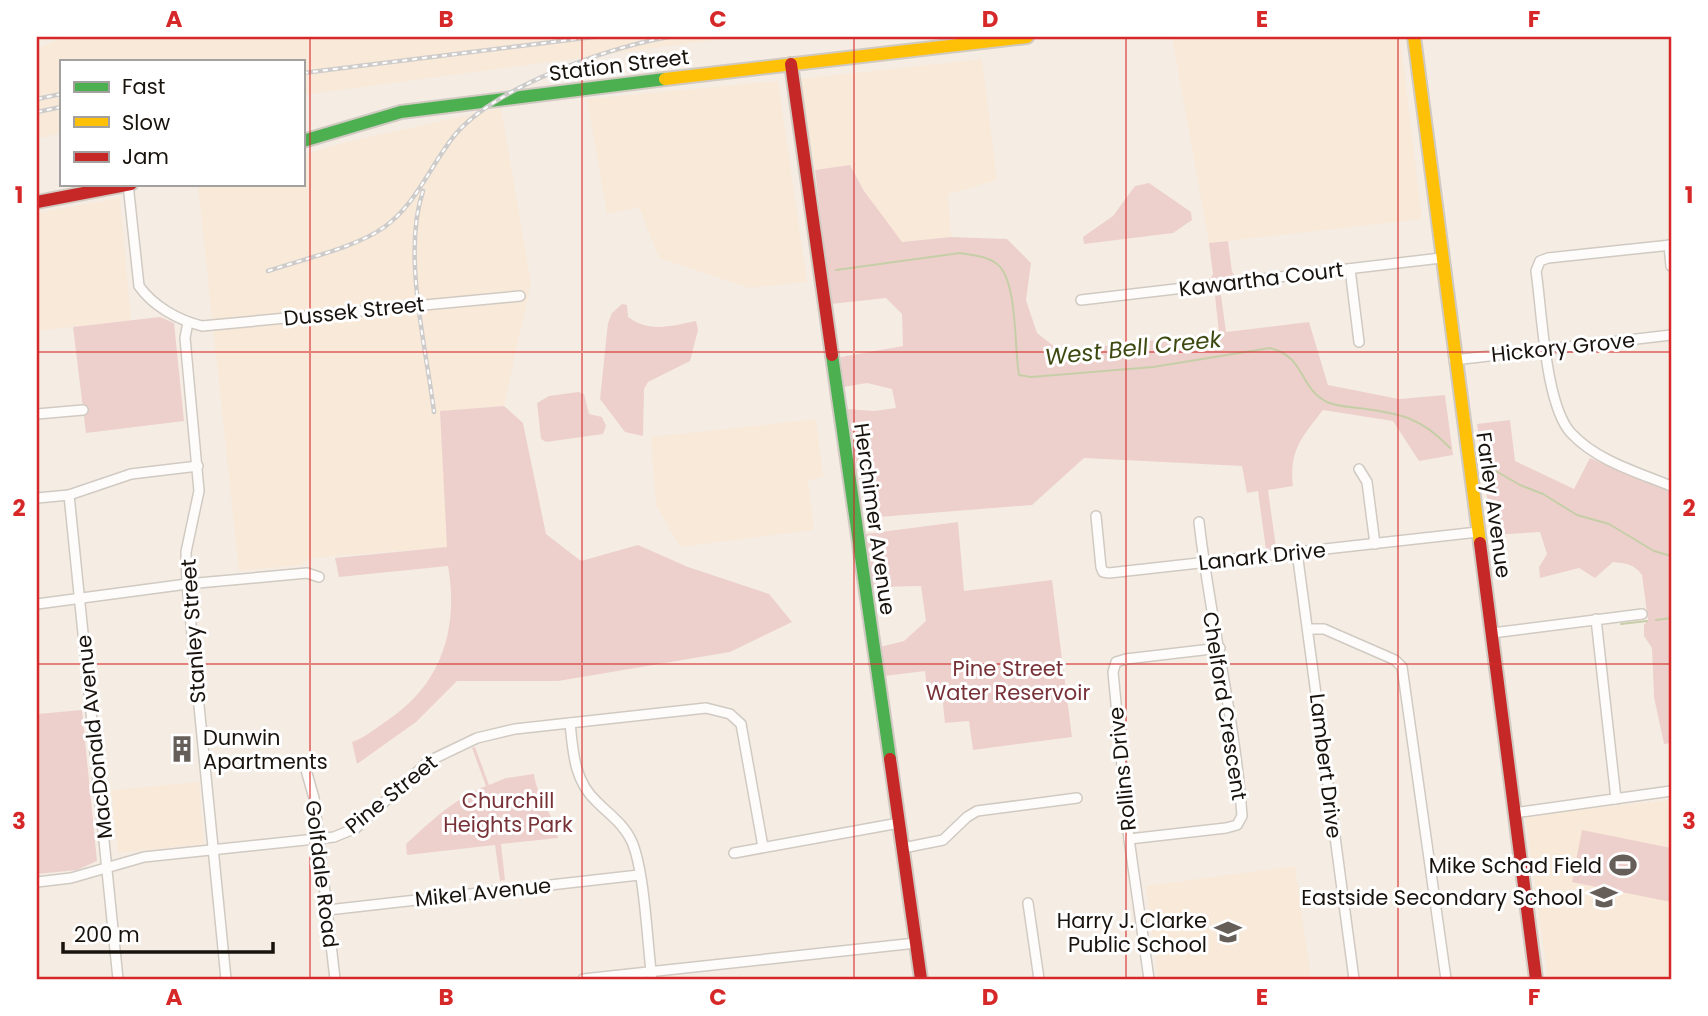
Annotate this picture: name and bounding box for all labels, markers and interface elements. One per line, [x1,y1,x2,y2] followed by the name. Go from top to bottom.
[166,3,183,35] text: A
[438,3,454,35] text: B
[709,3,727,35] text: C
[982,3,998,35] text: D
[1256,3,1268,35] text: E
[1528,3,1540,35] text: F
[547,42,691,88] street label: Station Street
[60,60,304,186] legend
[122,72,165,101] text: Fast
[122,108,170,137] text: Slow
[122,142,169,171] text: Jam
[15,179,23,211] text: 1
[1685,179,1693,211] text: 1
[1177,255,1345,303] street label: Kawartha Court
[282,289,426,333] street label: Dussek Street
[1043,323,1224,373] water label: West Bell Creek
[1490,325,1636,369] street label: Hickory Grove
[847,421,903,617] street label: Herchimer Avenue
[1469,430,1519,580] street label: Farley Avenue
[12,492,26,524] text: 2
[1682,492,1696,524] text: 2
[1197,535,1327,577] street label: Lanark Drive
[173,558,213,704] street label: Stanley Street
[1196,610,1254,802] street label: Chelford Crescent
[69,634,119,840] street label: MacDonald Avenue
[926,654,1090,707] park label: Pine Street Water Reservoir
[1303,692,1349,840] street label: Lambert Drive
[1101,706,1143,832] street label: Rollins Drive
[203,723,328,776] place label: Dunwin Apartments
[167,734,197,764] building icon: Dunwin Apartments
[339,748,443,840] street label: Pine Street
[443,786,573,839] park label: Churchill Heights Park
[299,798,345,950] street label: Golfdale Road
[12,805,26,837] text: 3
[1682,805,1696,837] text: 3
[1608,850,1638,880] sports icon: Mike Schad Field
[1429,851,1602,880] place label: Mike Schad Field
[413,870,553,914] street label: Mikel Avenue
[1589,882,1619,912] school or university icon: Eastside Secondary School
[1301,883,1583,912] place label: Eastside Secondary School
[1057,906,1207,959] place label: Harry J. Clarke Public School
[63,911,273,955] scale bar
[1213,917,1243,947] school or university icon: Harry J. Clarke Public School
[74,920,140,949] text: 200 m
[166,981,183,1013] text: A
[438,981,454,1013] text: B
[709,981,727,1013] text: C
[982,981,998,1013] text: D
[1256,981,1268,1013] text: E
[1528,981,1540,1013] text: F

